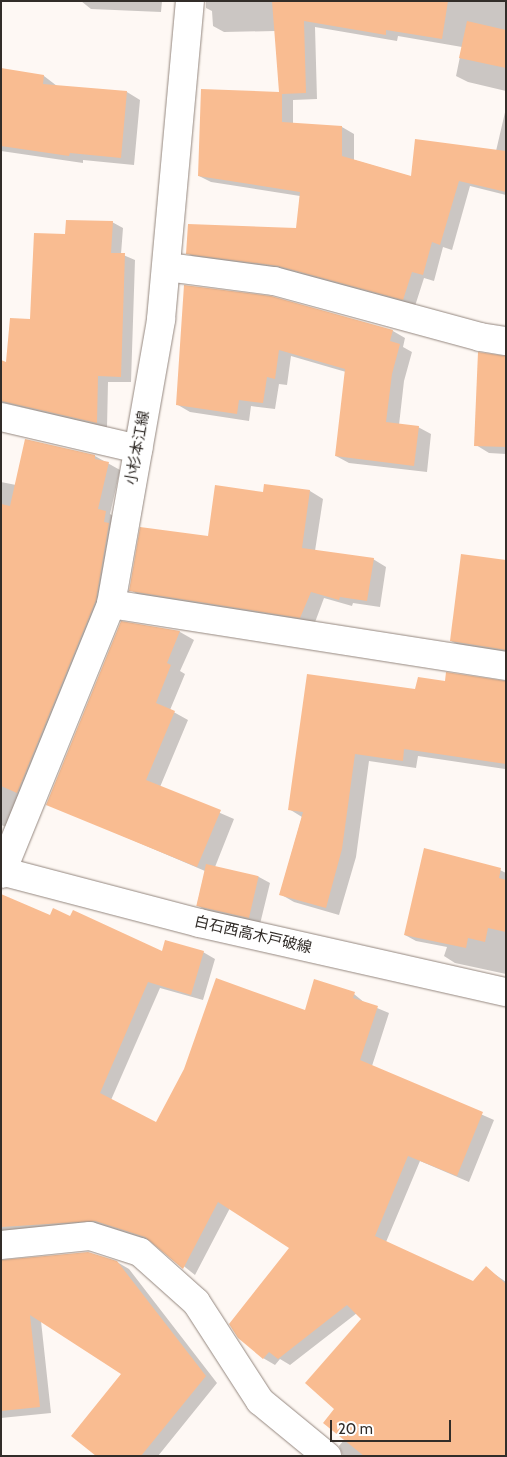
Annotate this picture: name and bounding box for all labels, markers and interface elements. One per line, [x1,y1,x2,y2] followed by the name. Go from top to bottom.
[123,410,153,486] street label: 小杉本江線
[193,913,313,957] street label: 白石西高木戸破線
[332,1410,453,1442] scale bar
[338,1420,373,1438] text: 20 m

